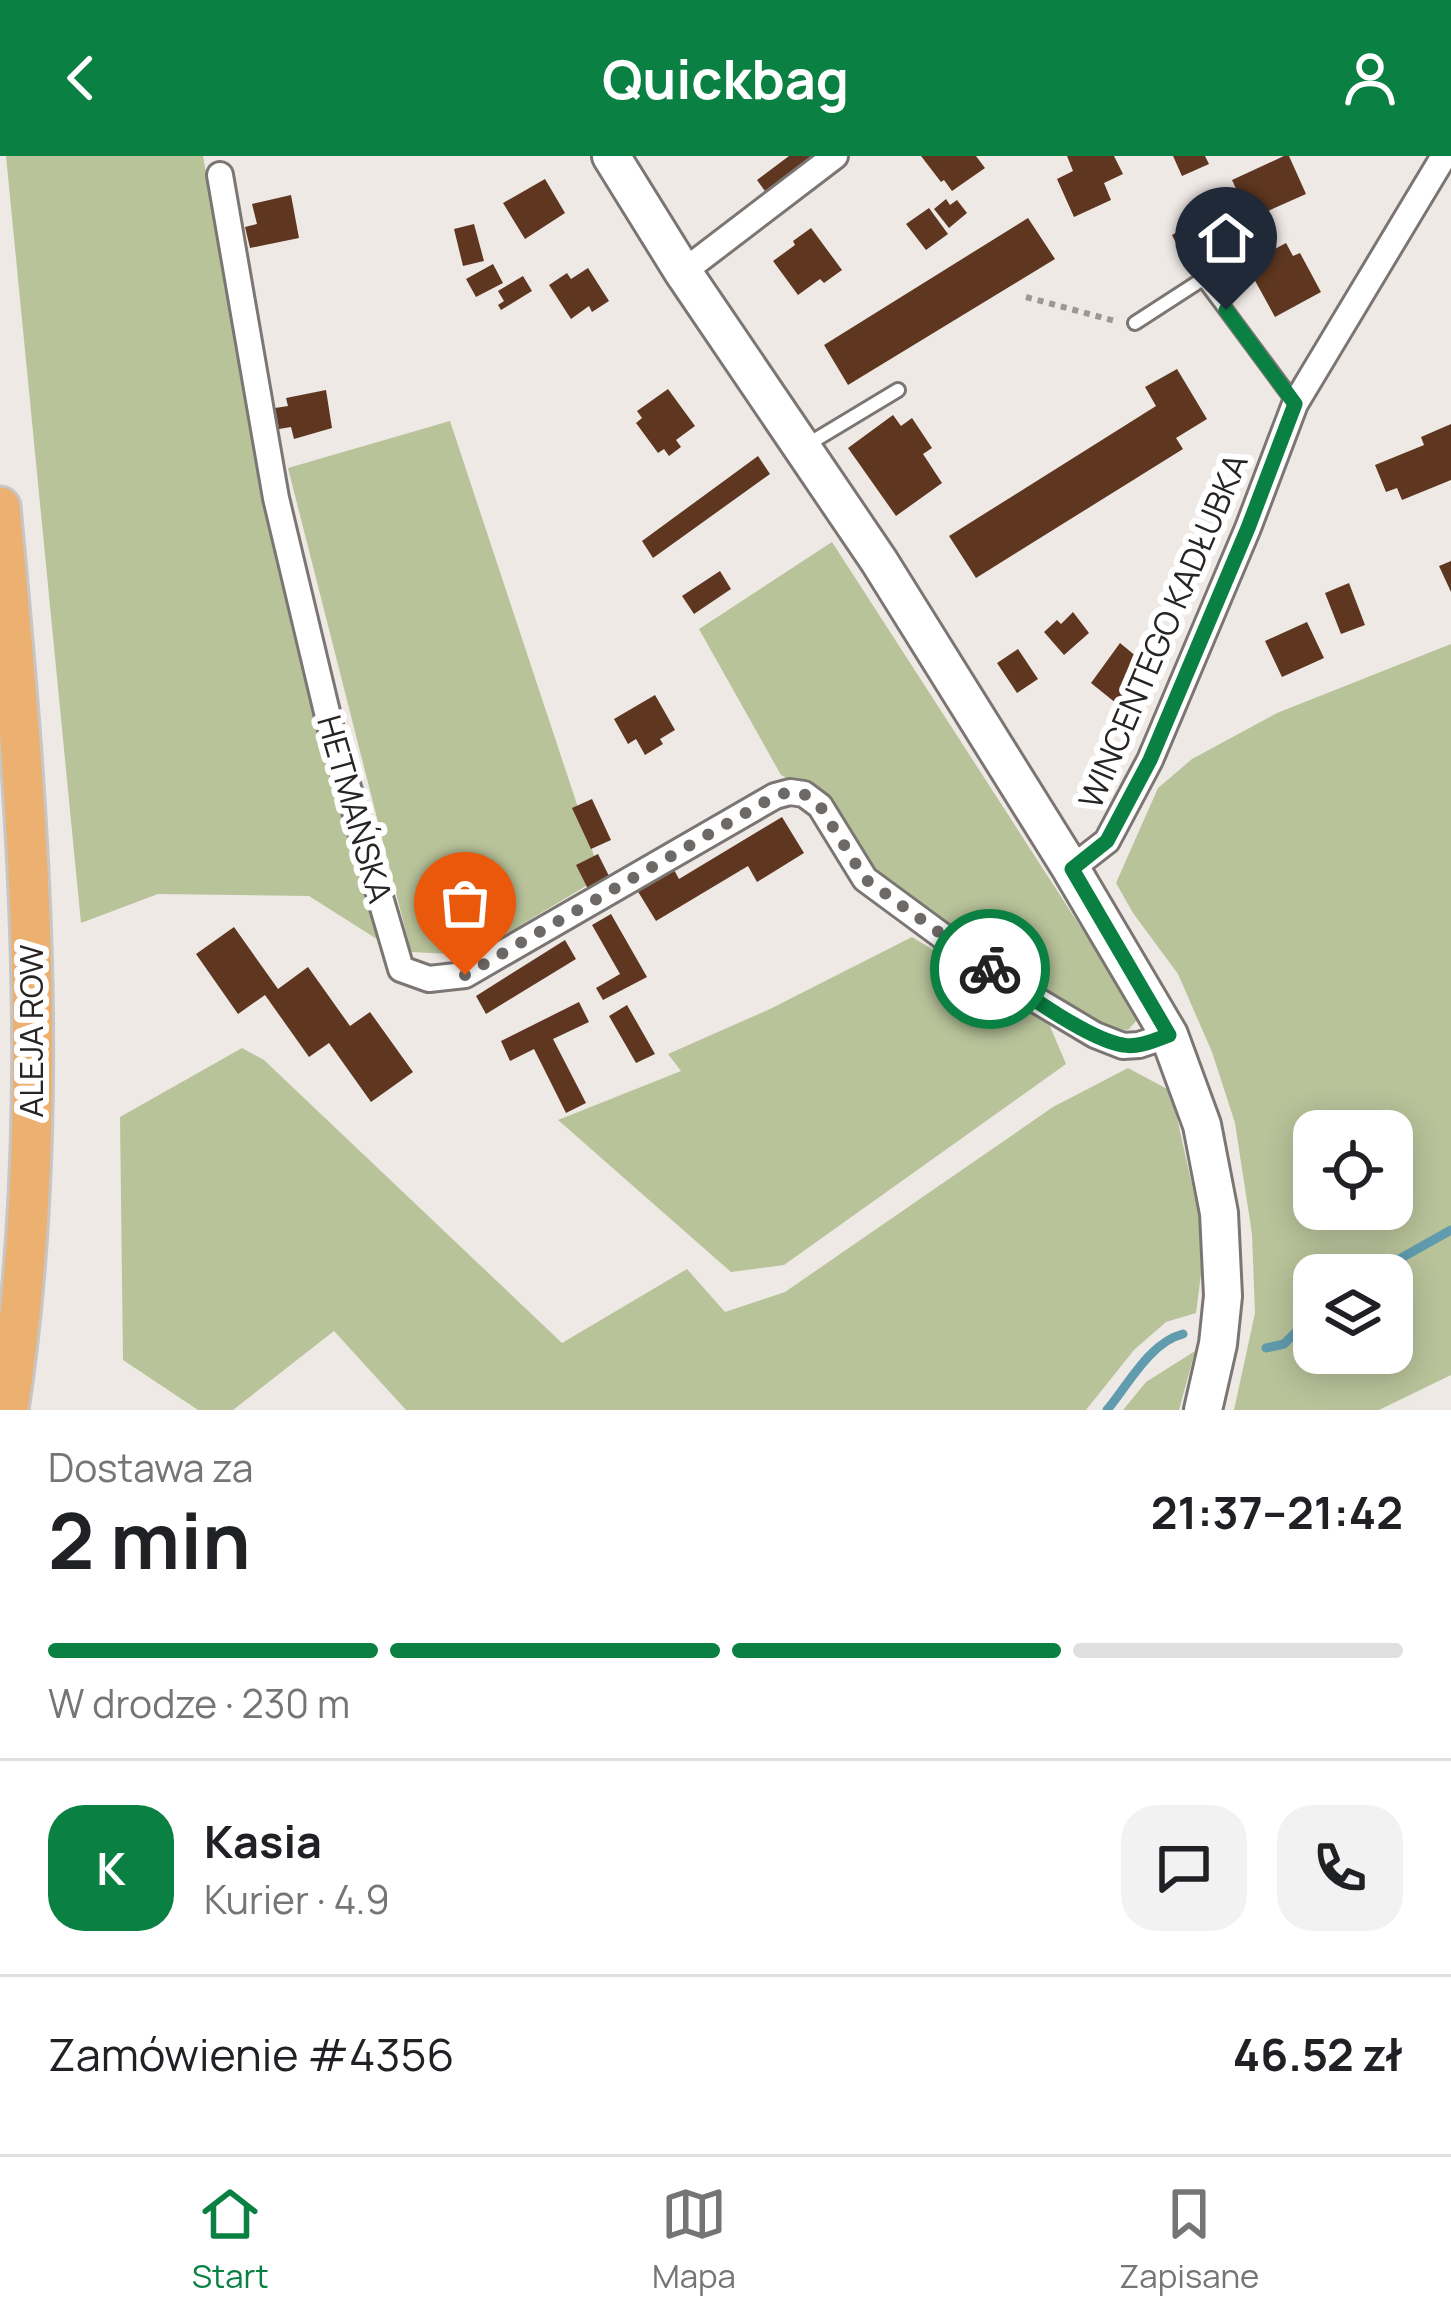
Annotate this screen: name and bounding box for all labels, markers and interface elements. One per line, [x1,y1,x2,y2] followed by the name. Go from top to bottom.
[602,41,849,115] text: Quickbag
[48,45,114,111] icon: back
[1337,45,1403,111] icon: person
[1175,187,1277,310] pin
[1193,205,1259,271] icon: home
[1067,447,1258,815] street label: WINCENTEGO KADŁUBKA
[307,710,404,908] street label: HETMAŃSKA
[414,852,516,975] pin
[432,870,498,936] icon: bag
[930,909,1050,1029] courier
[957,936,1023,1002] icon: bike
[8,944,53,1118] street label: ALEJA ROW
[1293,1110,1413,1374] map controls
[1293,1110,1413,1230] button: locate
[1293,1254,1413,1374] button: layers
[48,1440,253,1494] text: Dostawa za
[1151,1481,1403,1543] text: 21:37–21:42
[48,1486,251,1592] text: 2 min
[48,1676,350,1730] text: W drodze · 230 m
[1121,1805,1247,1931] button: chat
[1277,1805,1403,1931] button: phone
[204,1810,322,1872] text: Kasia
[96,1837,126,1899] text: K
[204,1872,390,1926] text: Kurier · 4.9
[48,2023,454,2085] text: Zamówienie #4356
[1233,2023,1403,2085] text: 46.52 zł
[192,2181,269,2298] tab: Start
[652,2181,736,2298] tab: Mapa
[1119,2181,1259,2298] tab: Zapisane

